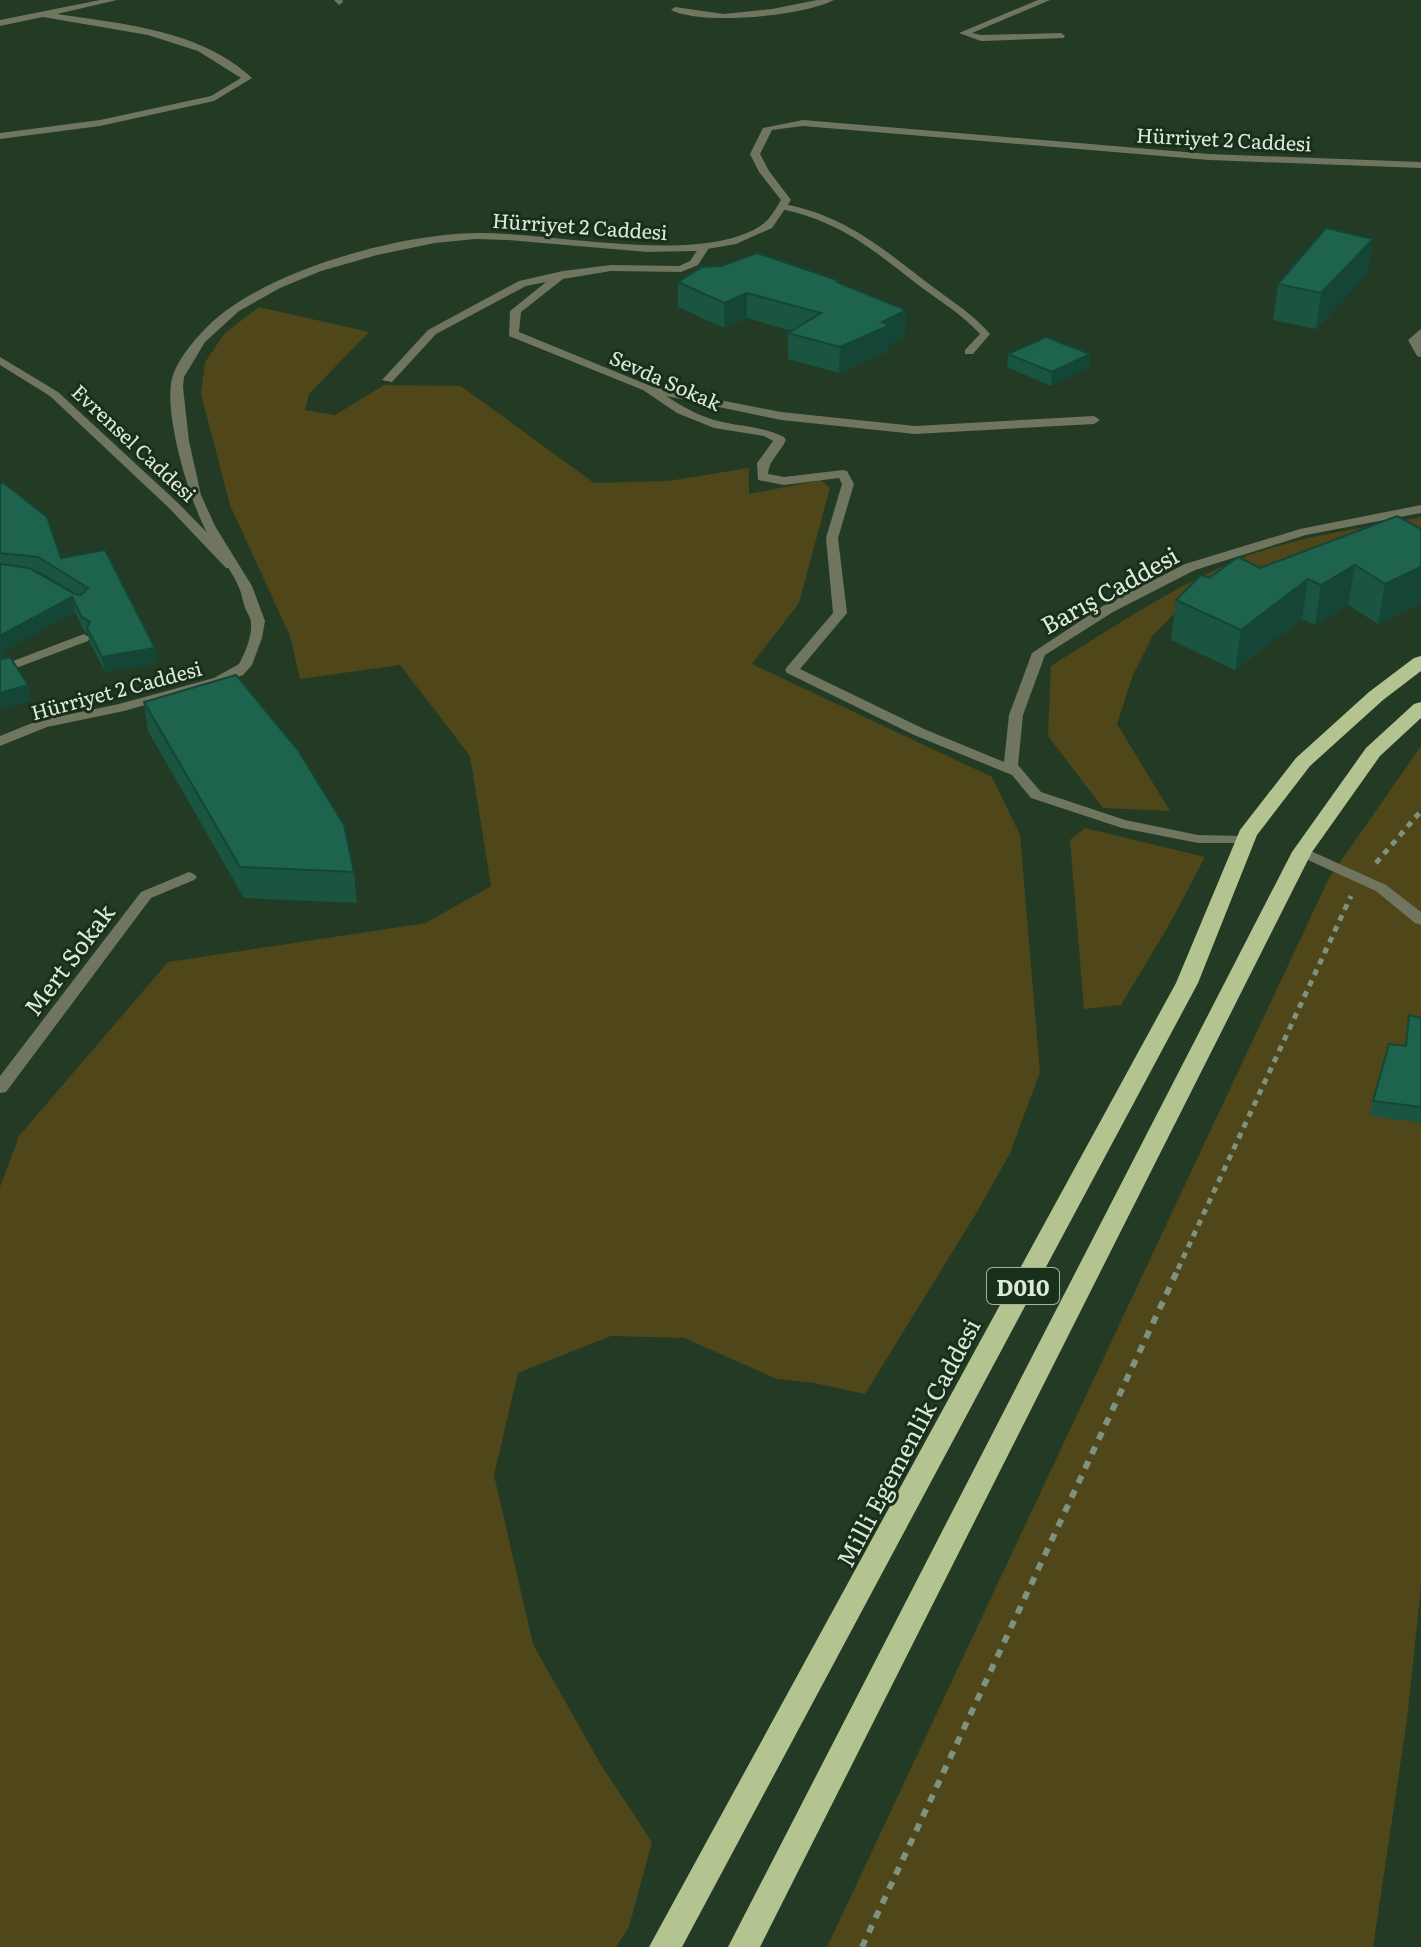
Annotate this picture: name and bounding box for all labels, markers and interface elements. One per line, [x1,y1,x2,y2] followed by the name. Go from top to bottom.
[1135,118,1313,158] street label: Hürriyet 2 Caddesi
[491,204,669,246] street label: Hürriyet 2 Caddesi
[606,341,727,417] street label: Sevda Sokak
[66,376,204,508] street label: Evrensel Caddesi
[1034,537,1184,641] street label: Barış Caddesi
[27,652,205,726] street label: Hürriyet 2 Caddesi
[14,896,122,1022] street label: Mert Sokak
[987,1268,1059,1304] road number: D010
[827,1312,987,1572] street label: Milli Egemenlik Caddesi

